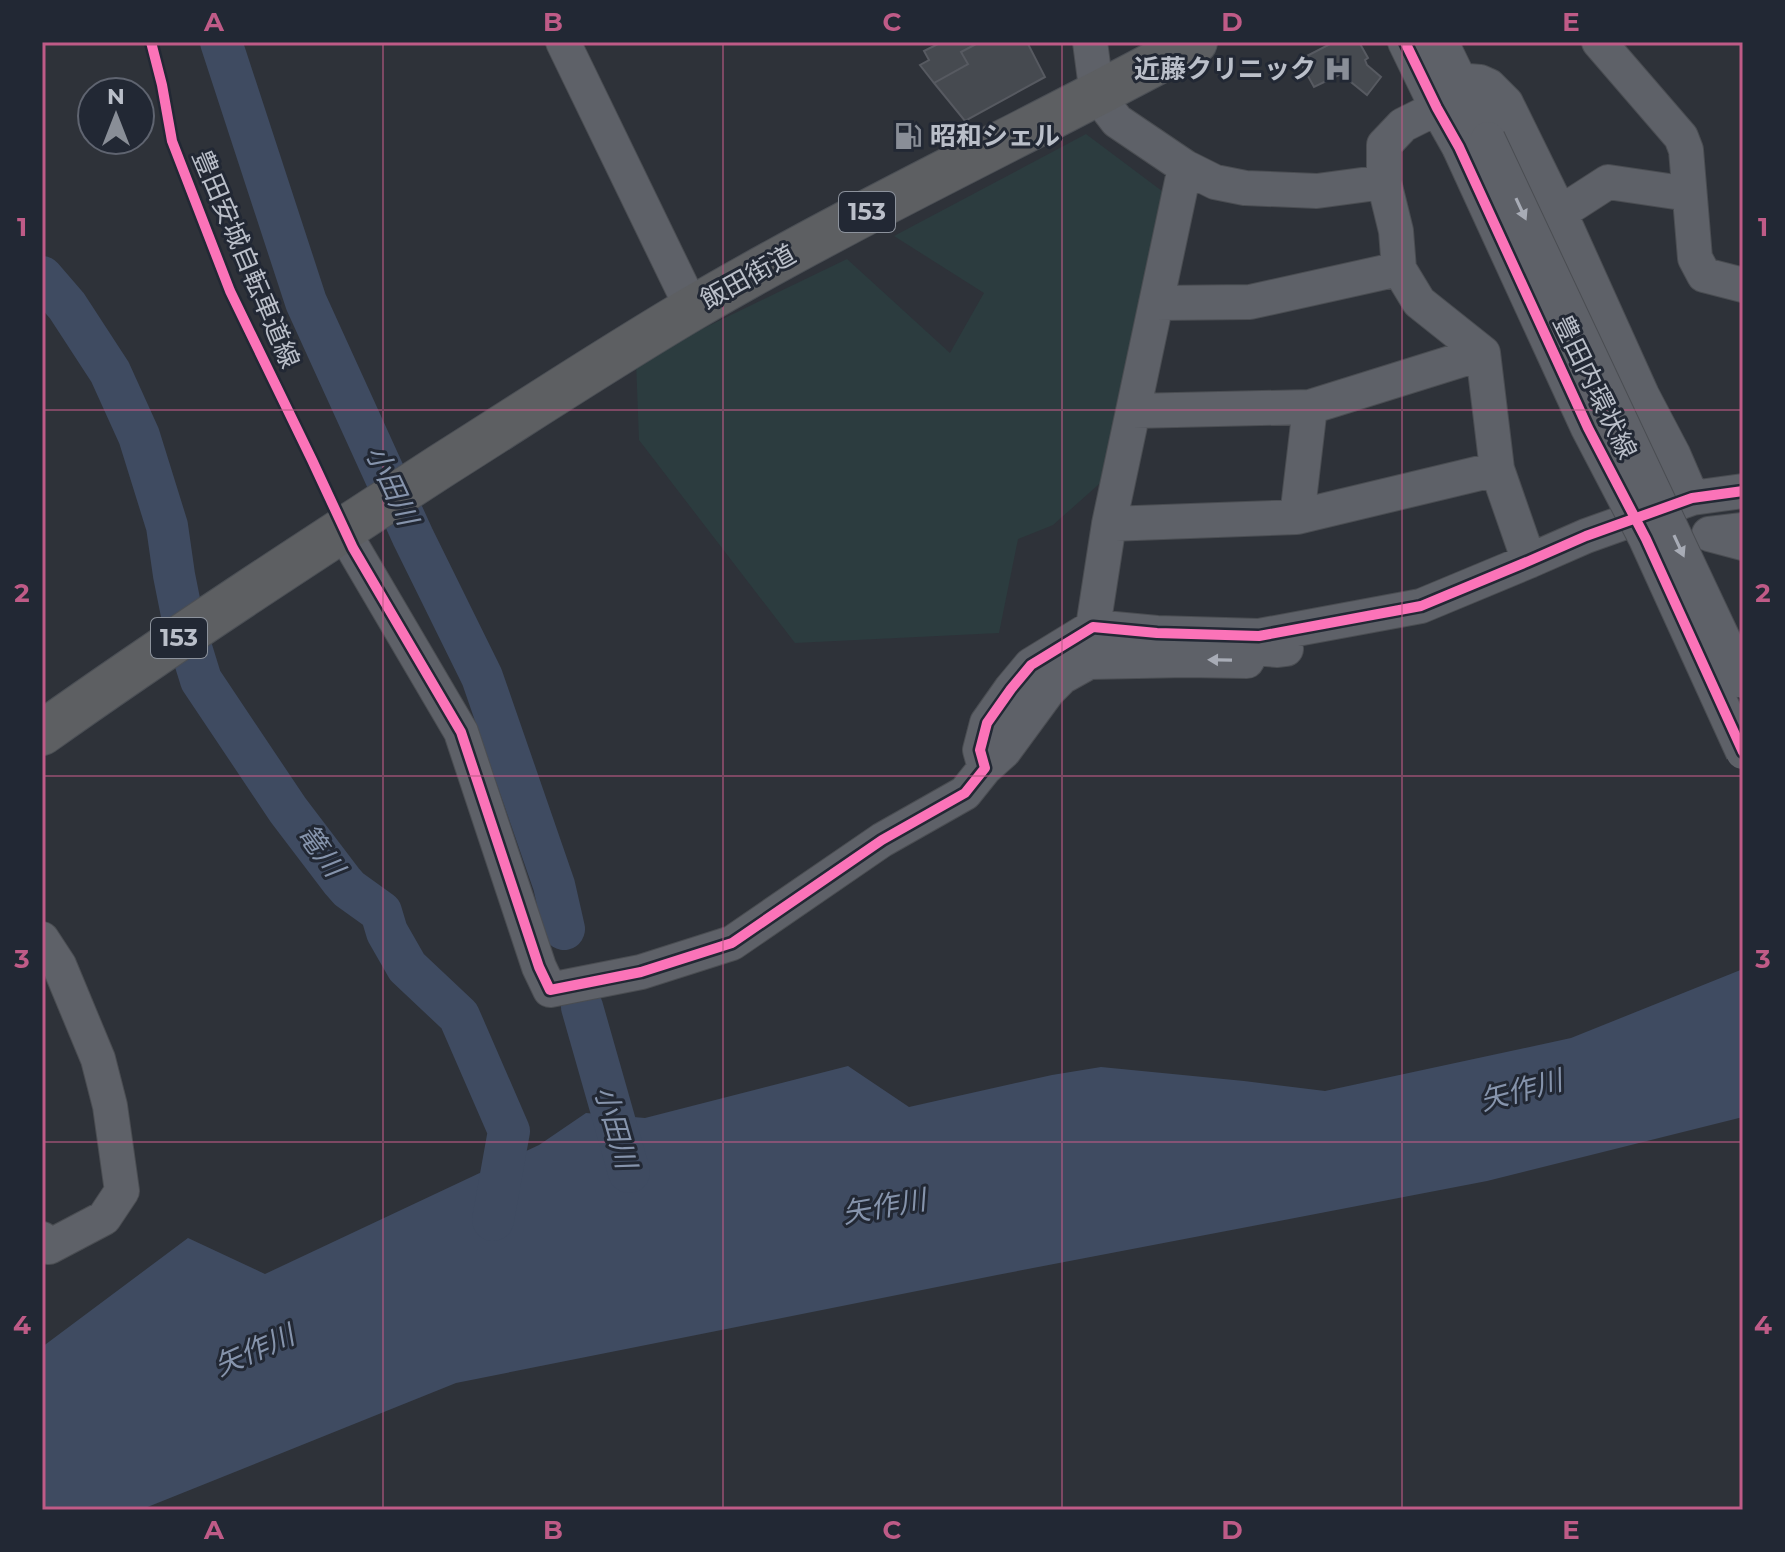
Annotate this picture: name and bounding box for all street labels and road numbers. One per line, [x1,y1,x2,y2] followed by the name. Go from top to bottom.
[186,145,306,373] street label: 豊田安城自転車道線
[839,192,895,232] road number: 153
[695,238,801,316] street label: 飯田街道
[1546,310,1644,464] street label: 豊田内環状線
[151,618,207,658] road number: 153

